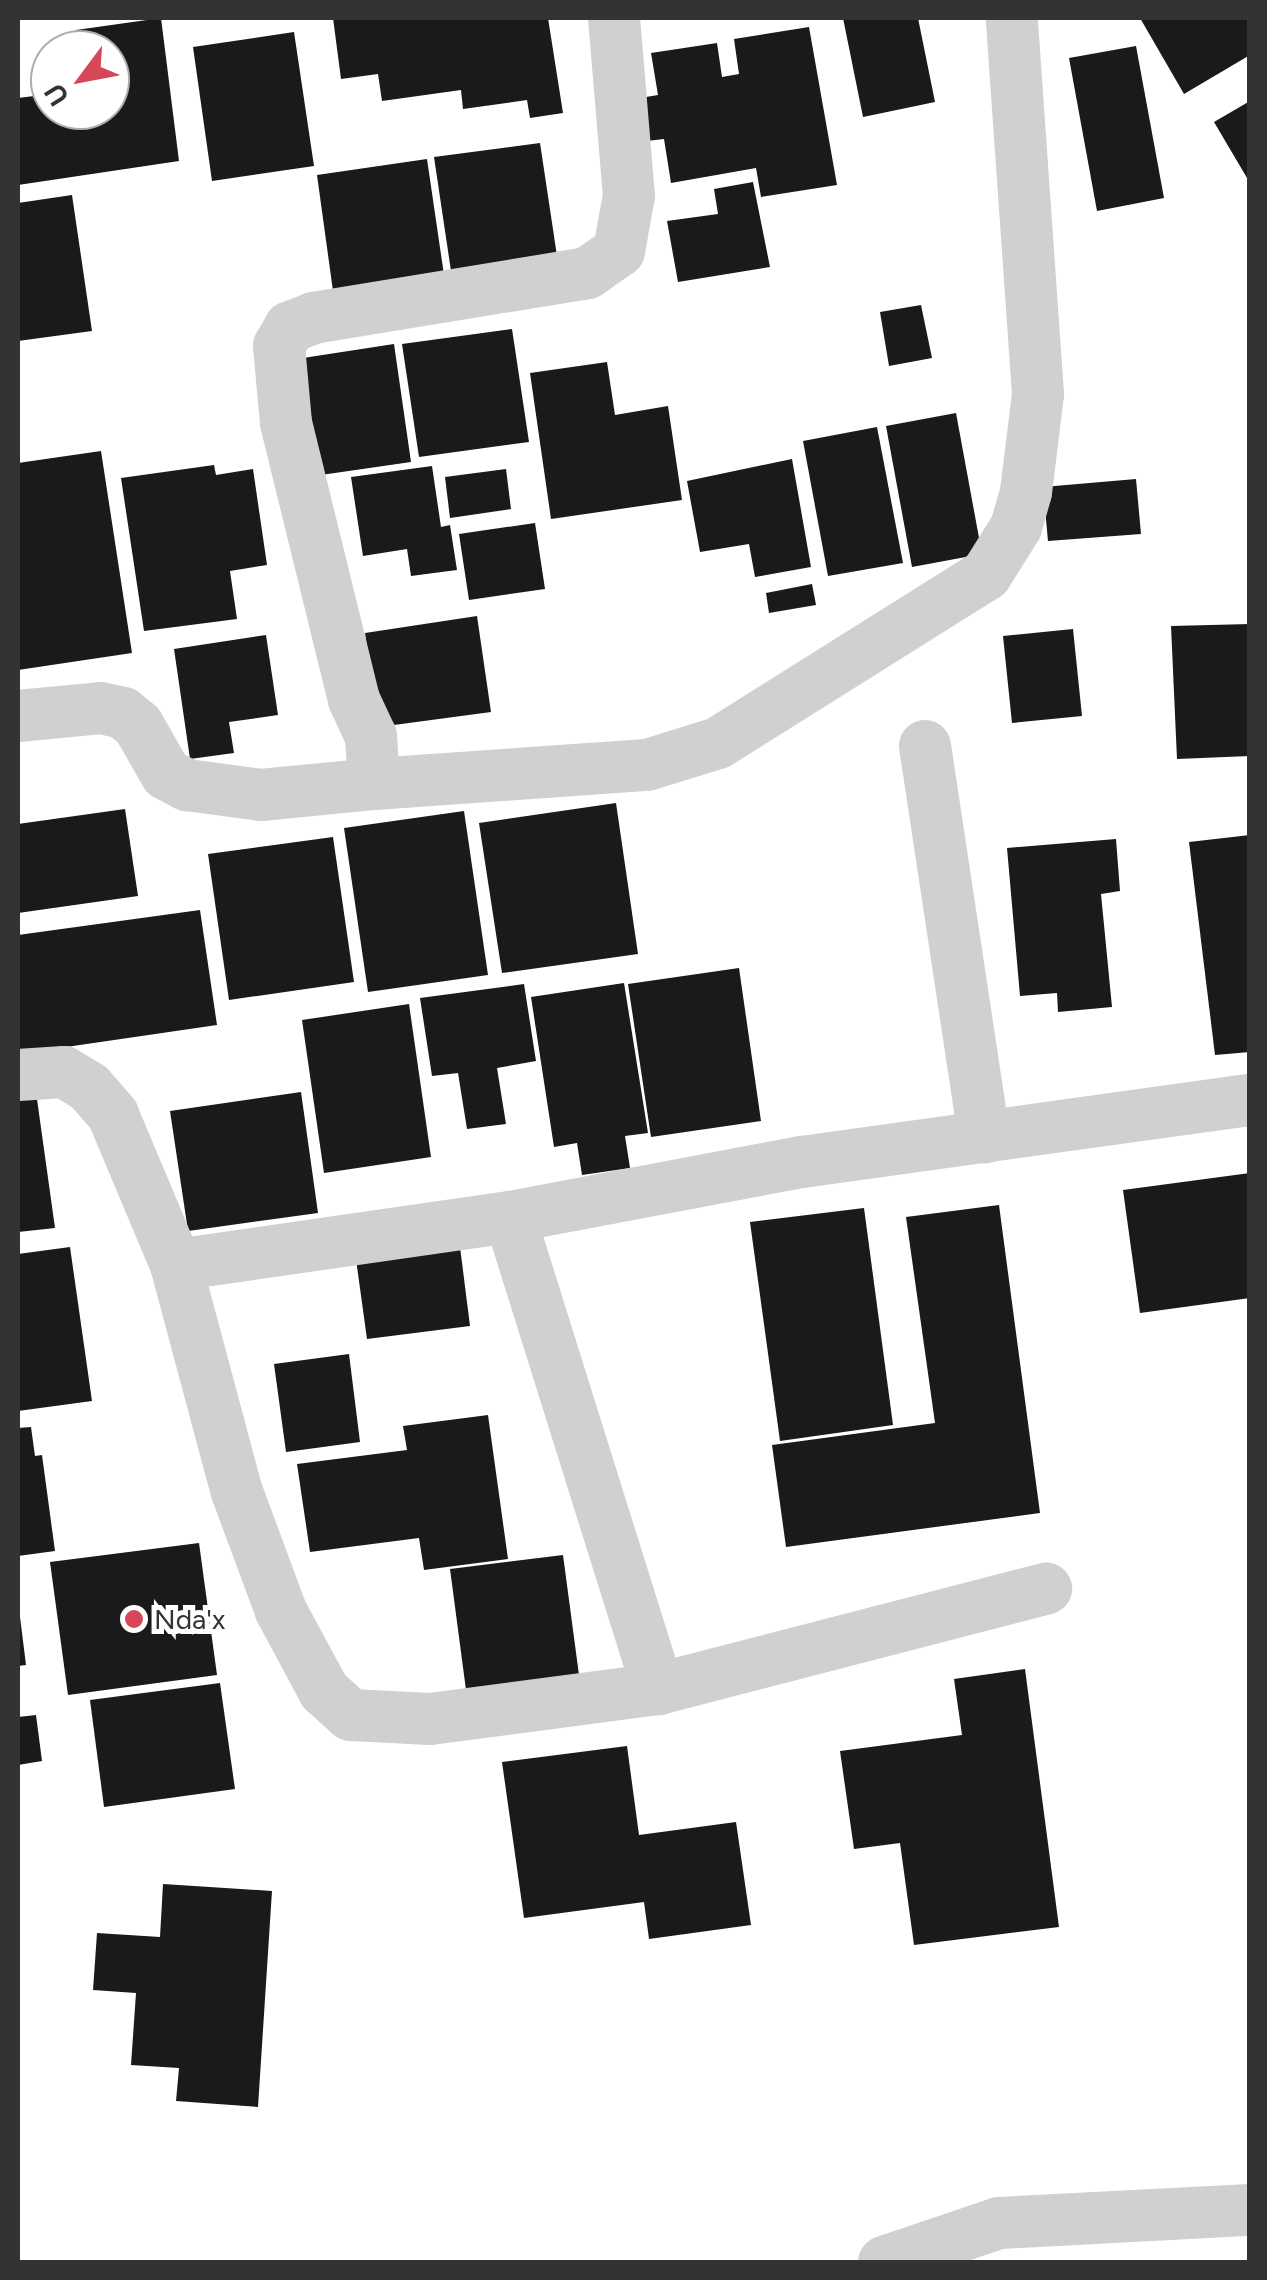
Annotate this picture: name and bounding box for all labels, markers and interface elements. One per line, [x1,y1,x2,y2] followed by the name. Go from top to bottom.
[30,30,130,130] north arrow
[37,77,76,112] text: U
[154,1602,225,1636] place label: Nda'x
[123,1608,145,1630] marker: Nda'x

